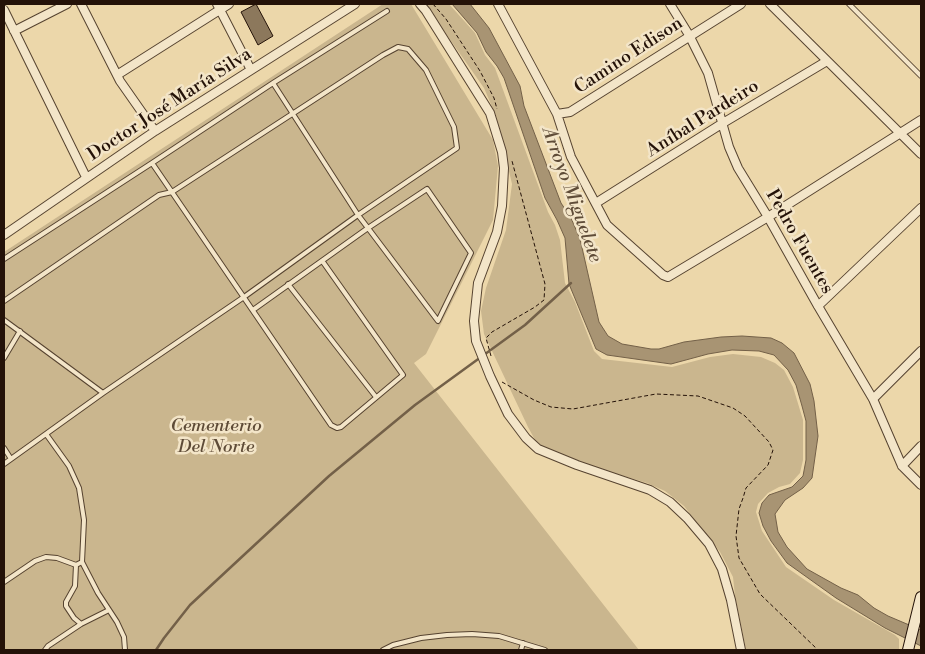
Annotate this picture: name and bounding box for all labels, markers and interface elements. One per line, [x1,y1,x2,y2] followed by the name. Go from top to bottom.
[571,13,687,99] street label: Camino Edison
[84,44,256,166] street label: Doctor José María Silva
[643,76,763,162] street label: Aníbal Pardeiro
[536,124,606,266] water label: Arroyo Miguelete
[760,186,838,298] street label: Pedro Fuentes
[170,416,262,458] park label: Cementerio Del Norte

